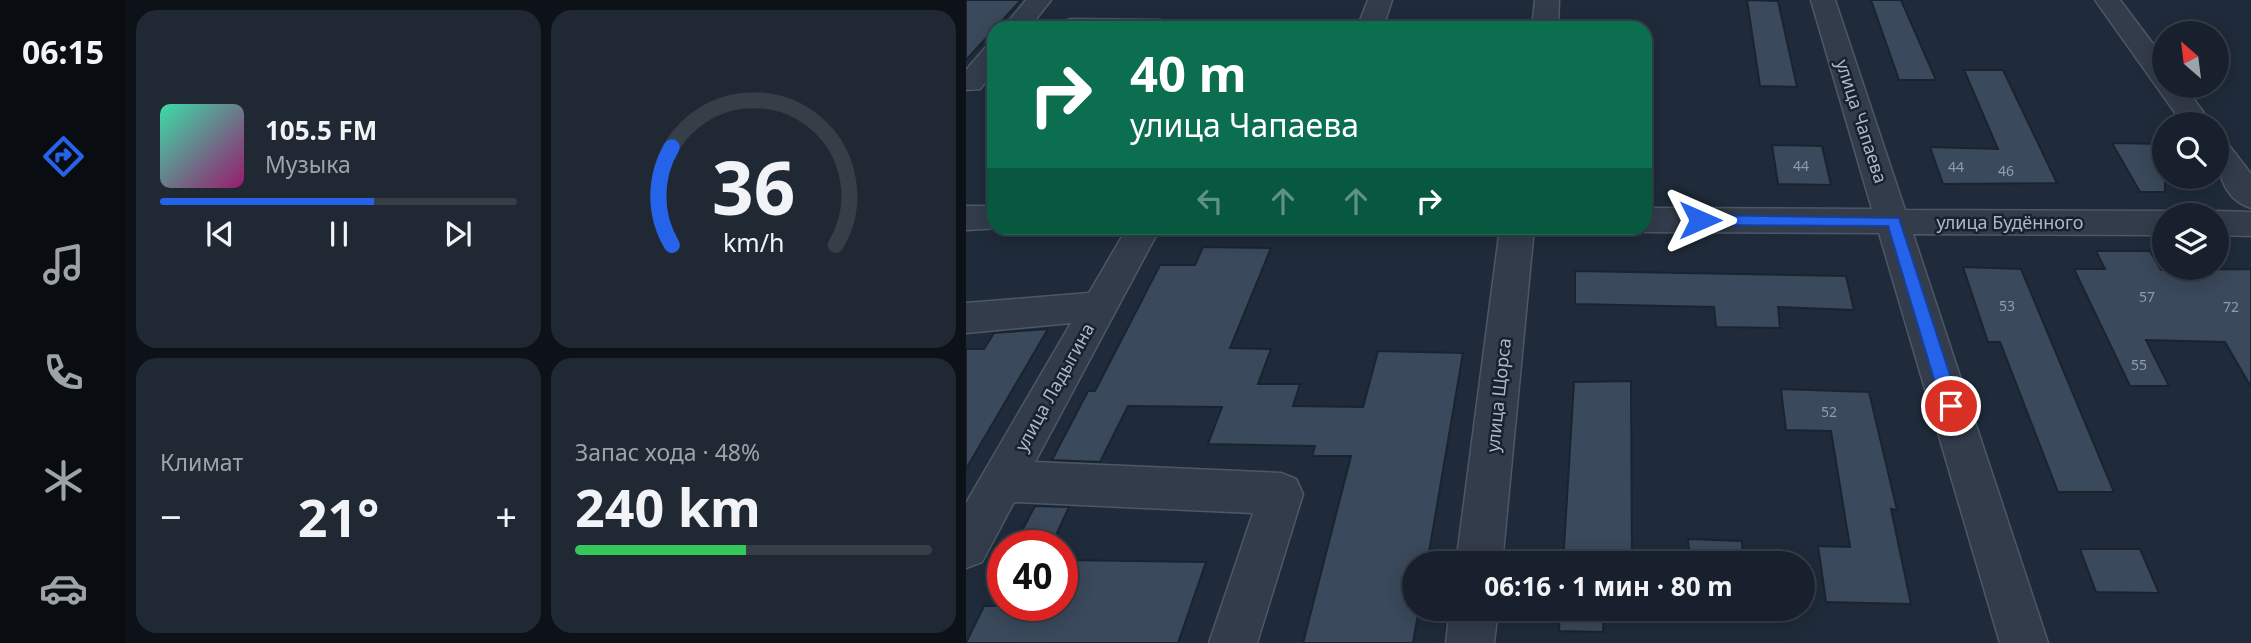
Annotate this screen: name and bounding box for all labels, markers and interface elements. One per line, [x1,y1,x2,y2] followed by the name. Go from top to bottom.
[2152,21,2230,98] north arrow
[2152,21,2229,280] map controls
[22,30,104,73] text: 06:15
[1130,40,1247,106] text: 40 m
[1015,49,1106,140] icon: right
[1831,56,1893,186] street label: улица Чапаева
[1130,103,1359,146] text: улица Чапаева
[265,112,377,148] text: 105.5 FM
[2152,112,2229,189] button: search
[39,132,88,181] icon: directions
[712,137,795,236] text: 36
[265,148,351,180] text: Музыка
[1793,156,1809,175] house number: 44
[1948,157,1964,176] house number: 44
[1998,161,2014,180] house number: 46
[1191,182,1229,220] icon: left
[1264,182,1302,220] icon: ahead
[1337,182,1375,220] icon: ahead
[1410,182,1448,220] icon: right
[1663,183,1737,257] position arrow
[2152,203,2229,280] button: layers
[1937,210,2083,234] street label: улица Будённого
[201,215,239,253] icon: previous
[320,215,358,253] icon: pause
[439,215,477,253] icon: next
[723,225,784,259] text: km/h
[39,240,88,289] icon: music
[2139,287,2155,306] house number: 57
[1999,296,2015,315] house number: 53
[2223,297,2239,316] house number: 72
[1009,319,1099,455] street label: улица Ладыгина
[1480,337,1516,453] street label: улица Щорса
[39,348,88,397] icon: phone
[2131,355,2147,374] house number: 55
[1921,376,1981,436] pin
[1932,387,1970,425] icon: arrive
[1821,402,1837,421] house number: 52
[575,436,760,468] text: Запас хода · 48%
[160,446,243,478] text: Климат
[39,456,88,505] icon: climate
[575,471,761,542] text: 240 km
[298,481,379,552] text: 21°
[160,490,182,542] text: −
[495,490,517,542] text: +
[987,530,1078,621] speed limit sign: 40
[39,564,88,613] icon: car
[1484,568,1733,604] text: 06:16 · 1 мин · 80 m

